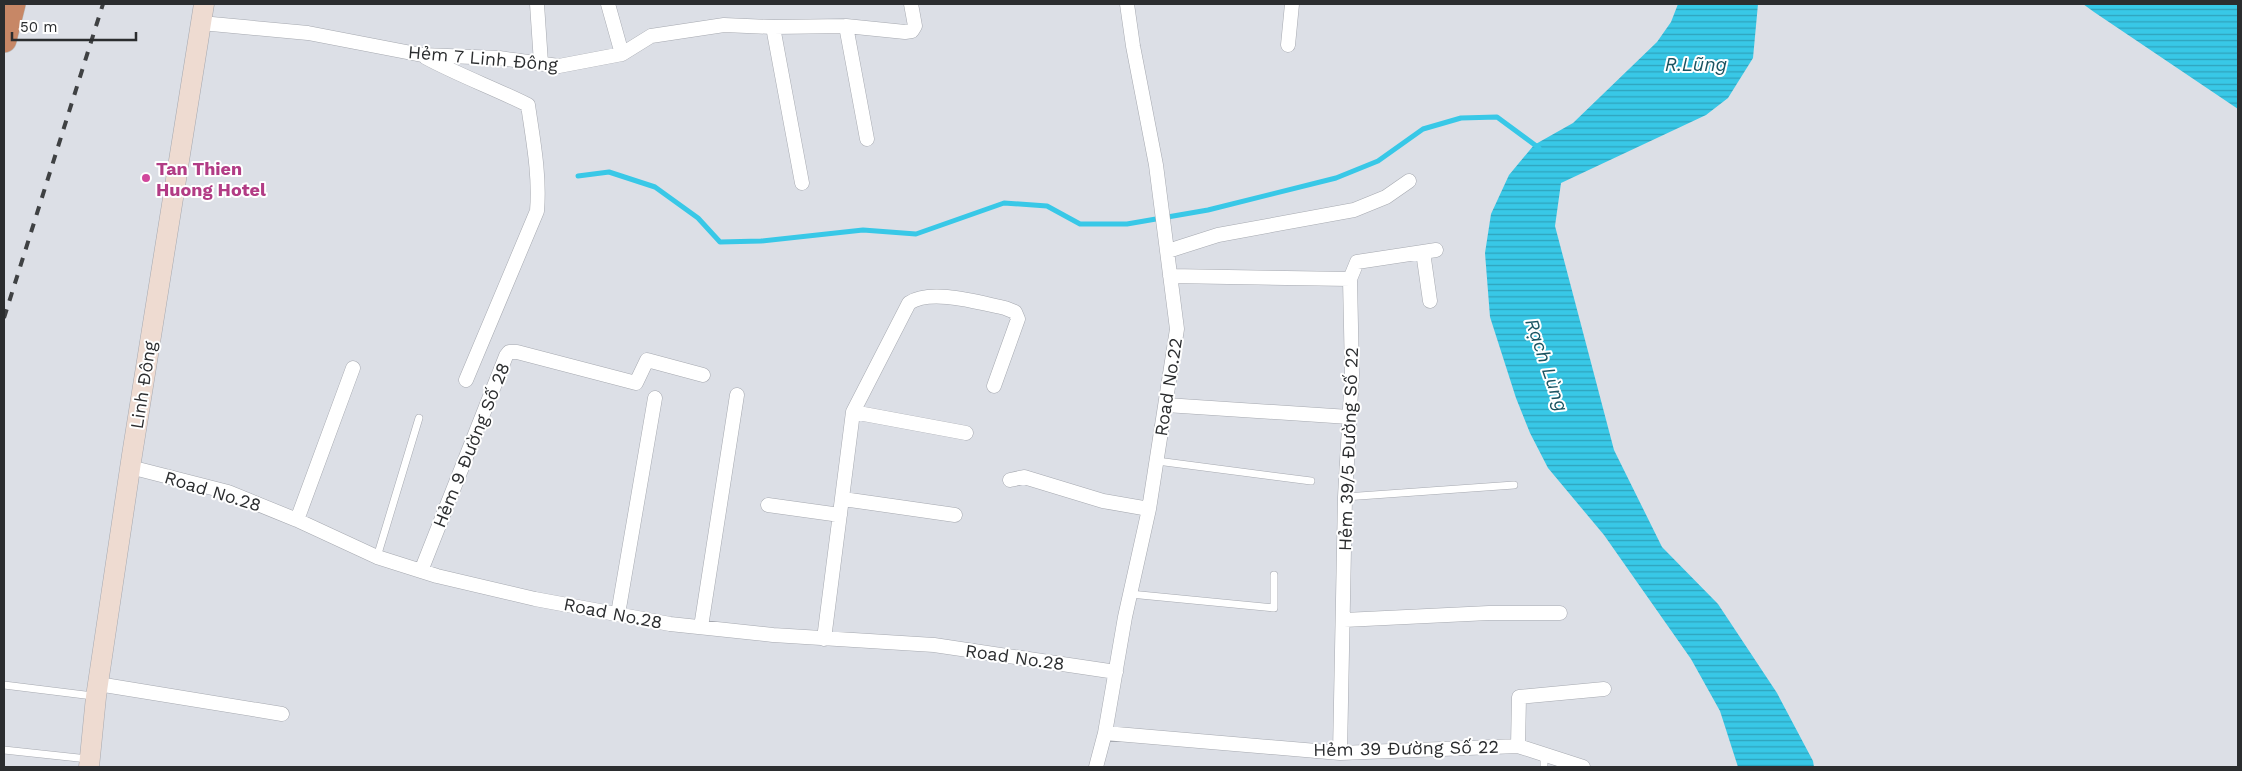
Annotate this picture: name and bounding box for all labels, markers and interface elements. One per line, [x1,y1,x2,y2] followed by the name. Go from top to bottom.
[12,10,136,42] scale bar
[20,18,57,36] text: 50 m
[407,41,559,75] street label: Hẻm 7 Linh Đông
[1665,53,1728,76] water label: R.Lũng
[156,158,266,200] place label: Tan Thien Huong Hotel
[140,172,152,184] marker: Tan Thien Huong Hotel
[1520,315,1574,415] water label: Rạch Lùng
[1150,336,1186,438] street label: Road No.22
[126,339,160,430] street label: Linh Đông
[1334,347,1362,551] street label: Hẻm 39/5 Đường Số 22
[428,359,514,531] street label: Hẻm 9 Đường Số 28
[162,466,264,516] street label: Road No.28
[562,593,664,633] street label: Road No.28
[964,640,1066,674] street label: Road No.28
[1313,736,1499,760] street label: Hẻm 39 Đường Số 22

